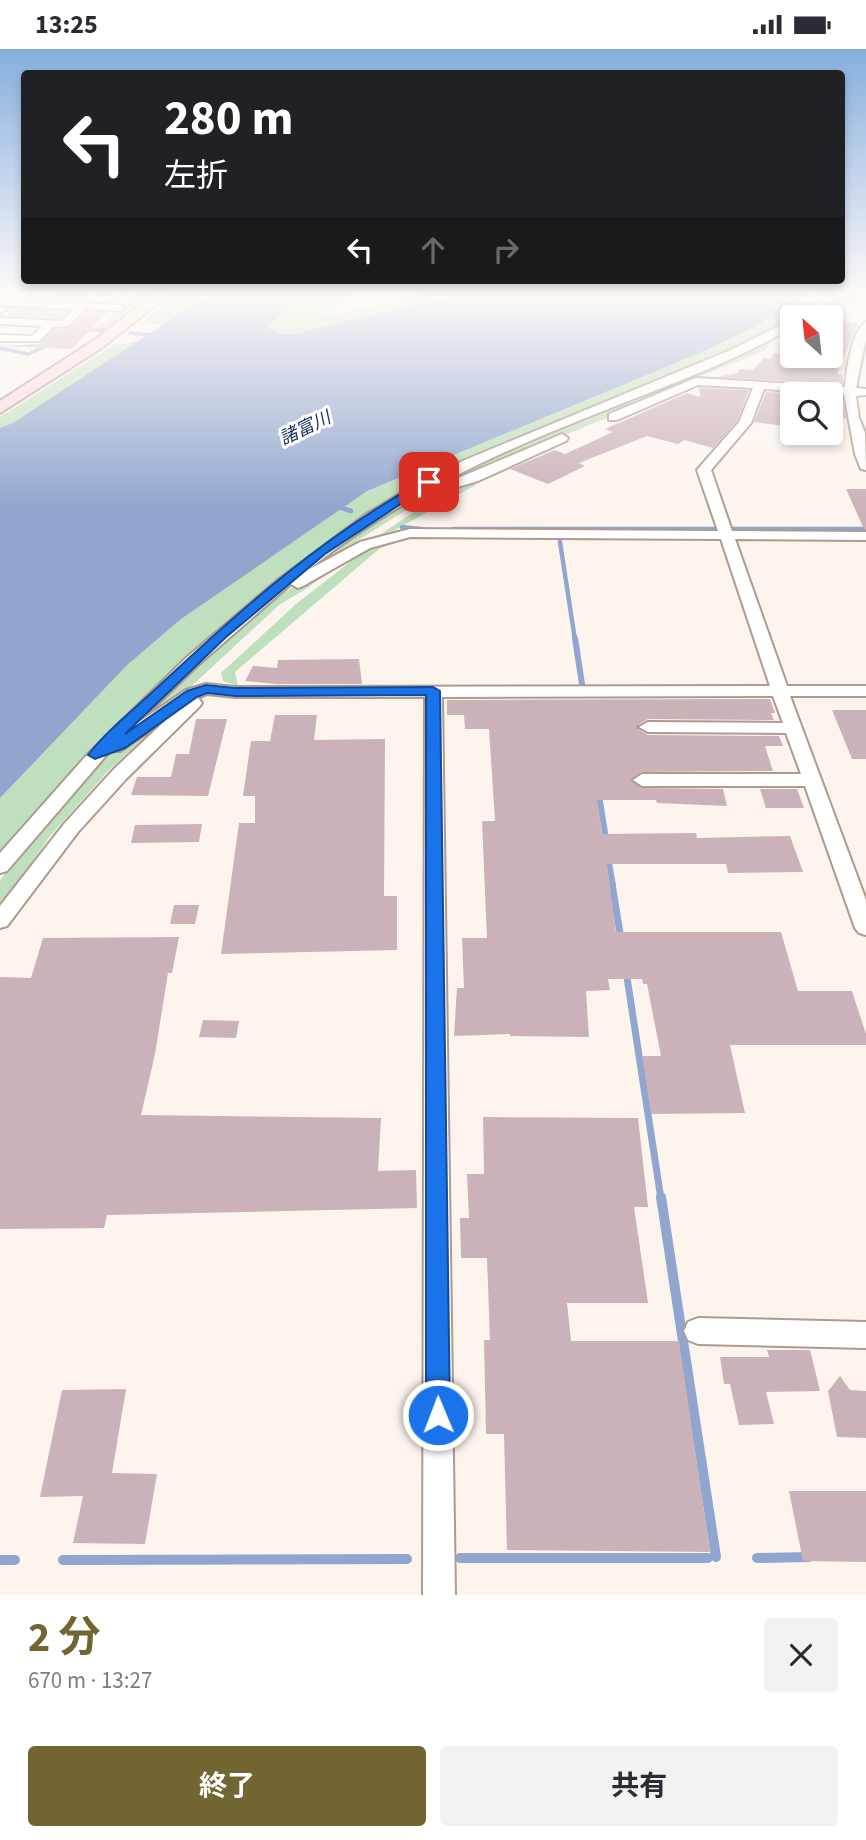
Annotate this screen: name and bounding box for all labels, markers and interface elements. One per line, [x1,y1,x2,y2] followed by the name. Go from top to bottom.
[35,6,98,43] text: 13:25
[164,84,293,154] text: 280 m
[49,98,140,189] icon: left
[164,153,228,199] text: 左折
[341,231,379,269] icon: left
[414,231,452,269] icon: ahead
[487,231,525,269] icon: right
[780,305,844,367] north arrow
[780,305,843,445] map controls
[780,382,843,445] button: search
[275,405,337,452] water label: 諸富川
[399,452,459,512] pin
[410,463,448,501] icon: arrive
[401,1378,475,1452] position arrow
[28,1608,101,1668] text: 2 分
[764,1618,838,1692] button: close
[28,1664,152,1697] text: 670 m · 13:27
[28,1746,426,1826] button: 終了
[440,1746,838,1826] button: 共有

